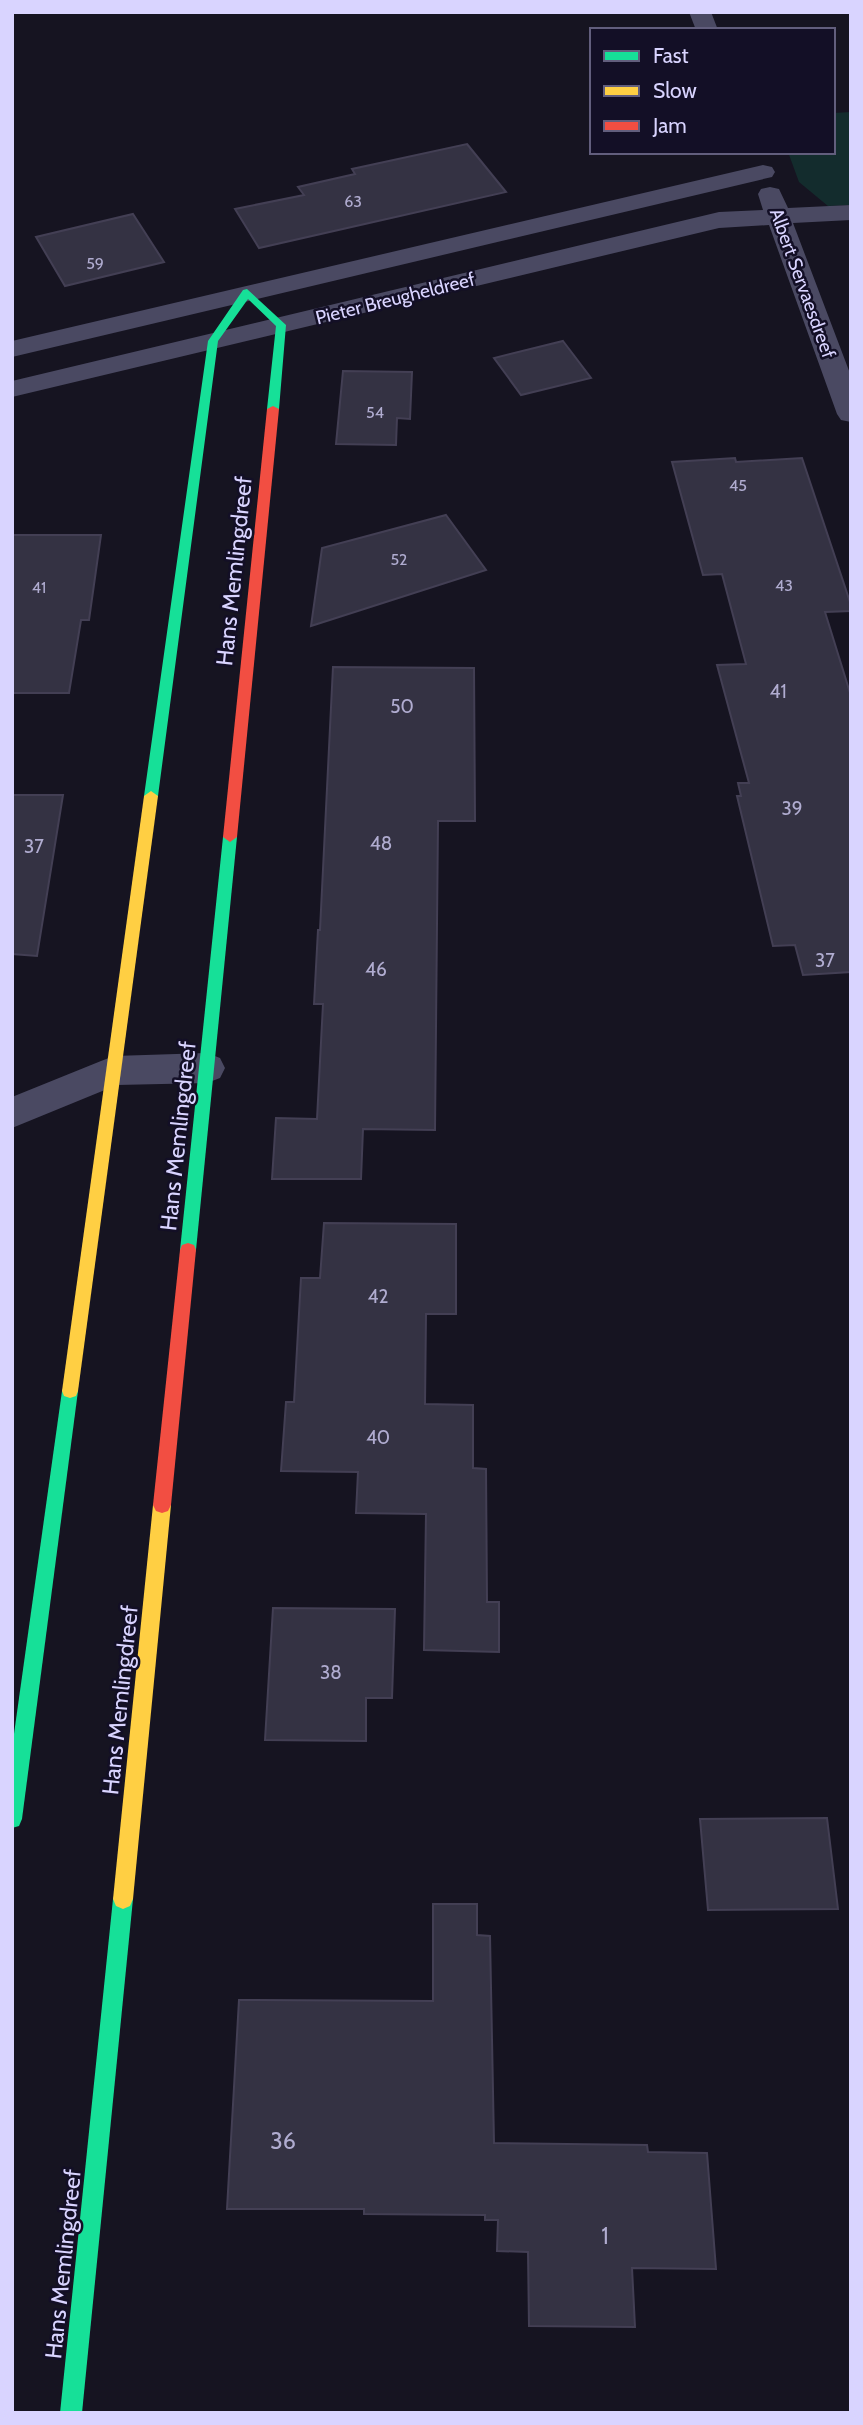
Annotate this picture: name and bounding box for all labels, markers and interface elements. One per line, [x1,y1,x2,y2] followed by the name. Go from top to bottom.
[590,28,835,154] legend
[653,43,689,68] text: Fast
[653,78,697,103] text: Slow
[652,113,687,138] text: Jam
[344,192,362,211] house number: 63
[765,205,841,362] street label: Albert Servaesdreef
[86,254,104,273] house number: 59
[313,267,478,329] street label: Pieter Breugheldreef
[366,403,384,422] house number: 54
[210,474,258,667] street label: Hans Memlingdreef
[729,476,747,495] house number: 45
[390,550,408,569] house number: 52
[775,576,793,595] house number: 43
[32,578,46,597] house number: 41
[769,680,787,703] house number: 41
[390,695,414,718] house number: 50
[781,797,803,820] house number: 39
[370,832,392,855] house number: 48
[24,835,44,858] house number: 37
[815,949,835,972] house number: 37
[365,958,387,981] house number: 46
[154,1039,202,1232] street label: Hans Memlingdreef
[368,1285,388,1308] house number: 42
[366,1426,390,1449] house number: 40
[96,1603,144,1796] street label: Hans Memlingdreef
[320,1661,342,1684] house number: 38
[270,2127,296,2155] house number: 36
[39,2167,87,2360] street label: Hans Memlingdreef
[601,2222,609,2250] house number: 1

